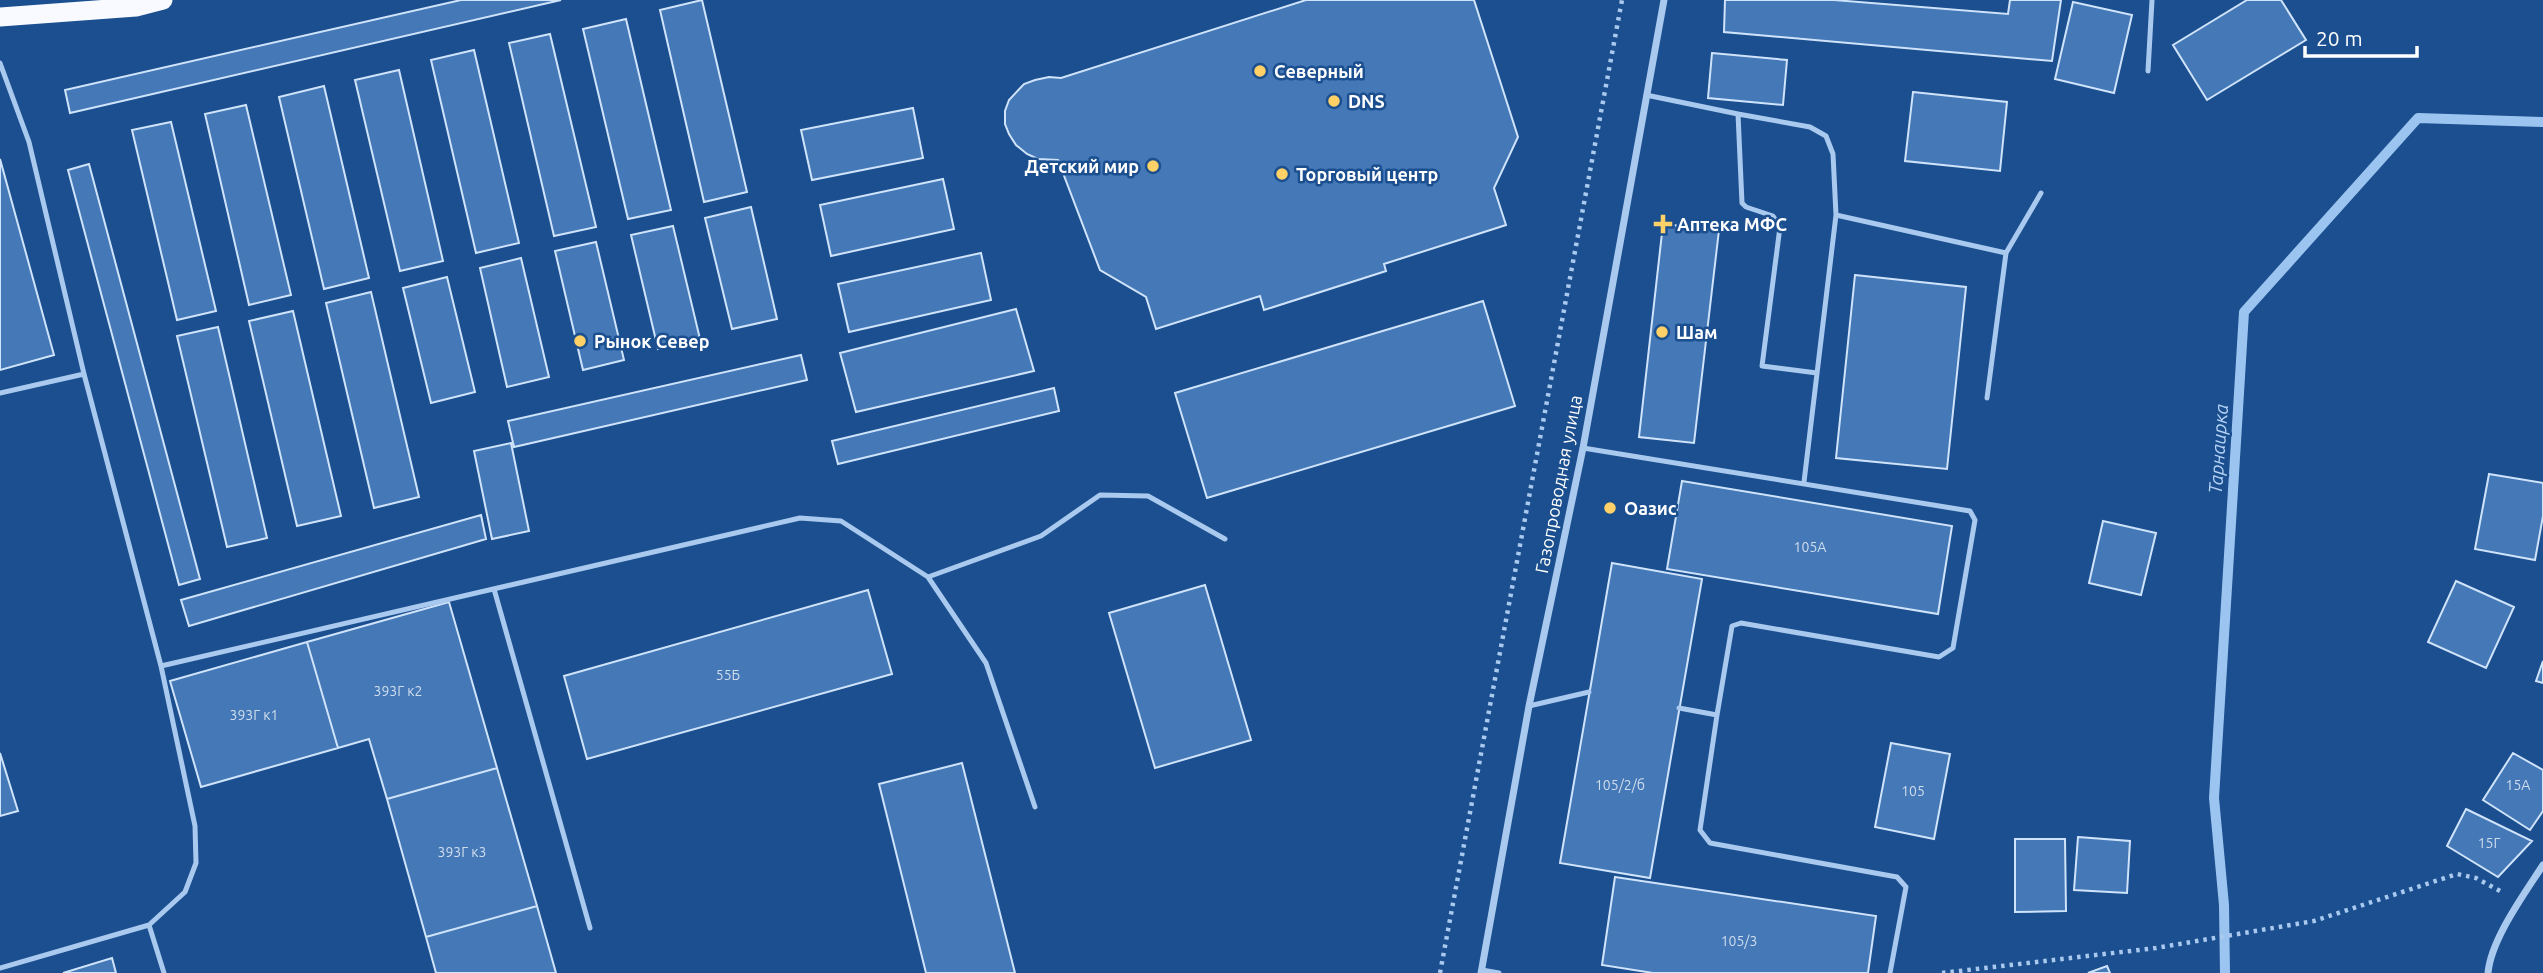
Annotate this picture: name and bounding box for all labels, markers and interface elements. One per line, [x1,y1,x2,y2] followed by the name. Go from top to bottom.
[2305,14,2417,58] scale bar
[2316,26,2363,50] text: 20 m
[1274,61,1364,81] place label: Северный
[1252,63,1268,79] marker: Северный
[1348,91,1385,111] place label: DNS
[1326,93,1342,109] marker: DNS
[1025,156,1139,176] place label: Детский мир
[1145,158,1161,174] marker: Детский мир
[1296,164,1438,184] place label: Торговый центр
[1274,166,1290,182] marker: Торговый центр
[1677,214,1787,234] place label: Аптека МФС
[1655,216,1671,232] marker: Аптека МФС
[1676,322,1717,342] place label: Шам
[1654,324,1670,340] marker: Шам
[594,331,709,351] place label: Рынок Север
[572,333,588,349] marker: Рынок Север
[1531,393,1585,575] street label: Газопроводная улица
[2204,403,2232,495] water label: Тарнаирка
[1624,498,1677,518] place label: Оазис
[1602,500,1618,516] marker: Оазис
[1794,539,1826,555] house number: 105А
[716,667,740,683] house number: 55Б
[374,683,422,699] house number: 393Г к2
[230,707,278,723] house number: 393Г к1
[1595,777,1645,793] house number: 105/2/б
[2506,777,2530,793] house number: 15А
[1901,783,1925,799] house number: 105
[2478,835,2500,851] house number: 15Г
[438,844,486,860] house number: 393Г к3
[1721,933,1757,949] house number: 105/3

